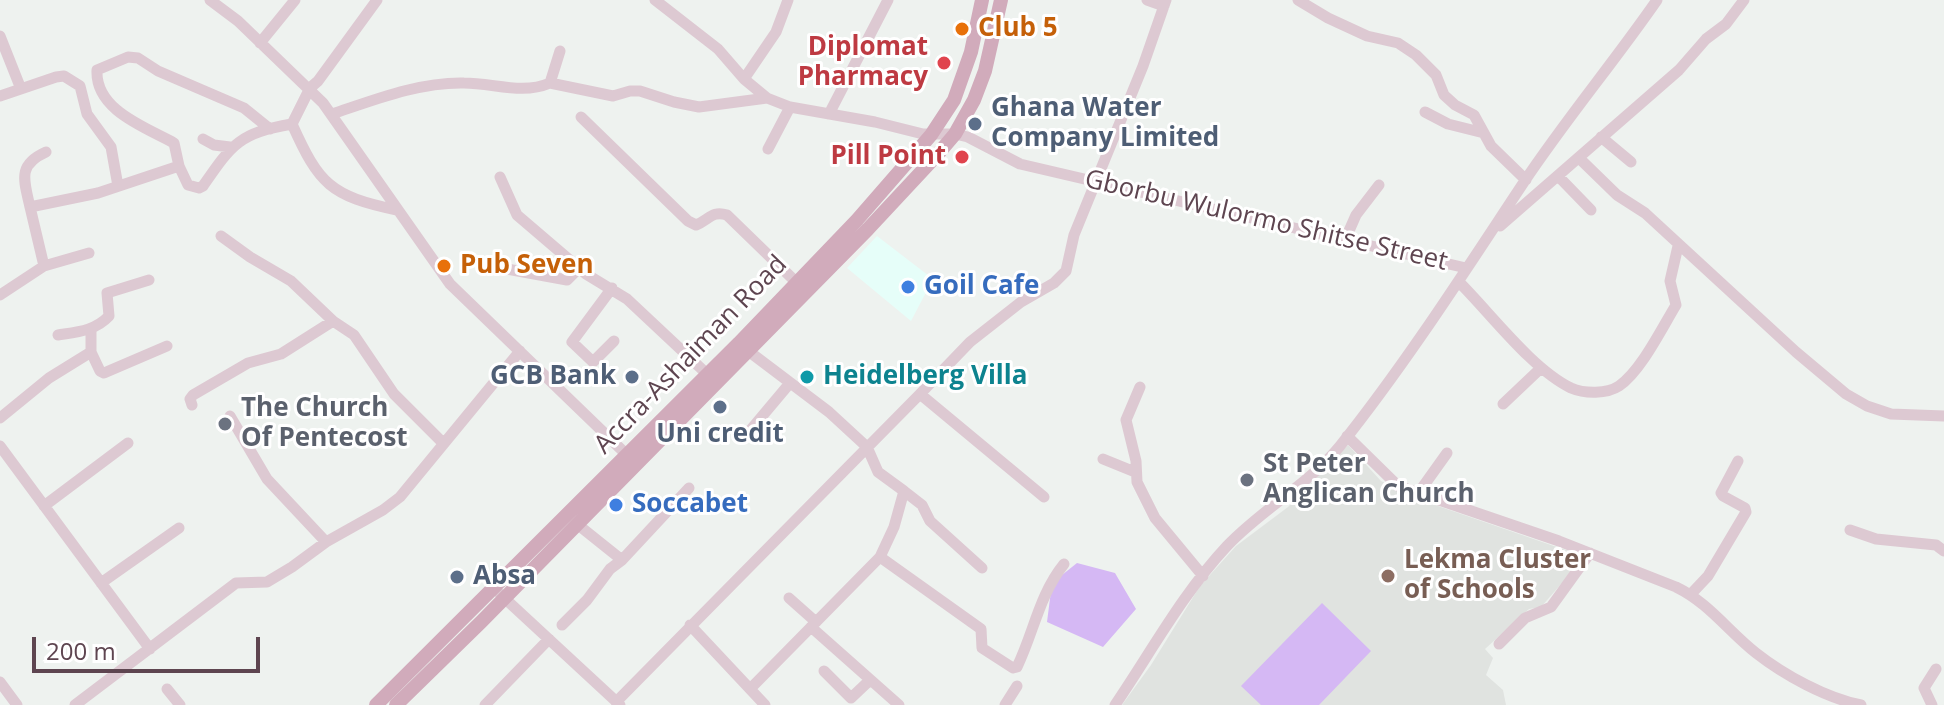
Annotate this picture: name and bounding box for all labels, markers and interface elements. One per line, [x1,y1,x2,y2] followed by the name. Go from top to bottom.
[978,13,1058,45] place label: Club 5
[953,20,971,38] marker: Club 5
[798,32,928,94] place label: Diplomat Pharmacy
[935,54,953,72] marker: Diplomat Pharmacy
[991,93,1219,154] place label: Ghana Water Company Limited
[966,115,984,133] marker: Ghana Water Company Limited
[830,141,946,173] place label: Pill Point
[953,148,971,166] marker: Pill Point
[1082,164,1450,278] street label: Gborbu Wulormo Shitse Street
[588,249,794,461] street label: Accra-Ashaiman Road
[460,250,594,282] place label: Pub Seven
[435,257,453,275] marker: Pub Seven
[924,271,1039,303] place label: Goil Cafe
[899,278,917,296] marker: Goil Cafe
[490,361,616,393] place label: GCB Bank
[823,361,1027,393] place label: Heidelberg Villa
[623,368,641,386] marker: GCB Bank
[798,368,816,386] marker: Heidelberg Villa
[241,393,408,454] place label: The Church Of Pentecost
[711,398,729,416] marker: Uni credit
[216,415,234,433] marker: The Church Of Pentecost
[656,419,784,451] place label: Uni credit
[1263,449,1475,510] place label: St Peter Anglican Church
[1238,471,1256,489] marker: St Peter Anglican Church
[632,489,748,521] place label: Soccabet
[607,496,625,514] marker: Soccabet
[1404,545,1591,606] place label: Lekma Cluster of Schools
[473,561,536,593] place label: Absa
[1379,567,1397,585] marker: Lekma Cluster of Schools
[448,568,466,586] marker: Absa
[36,621,264,671] scale bar
[46,634,116,667] text: 200 m

